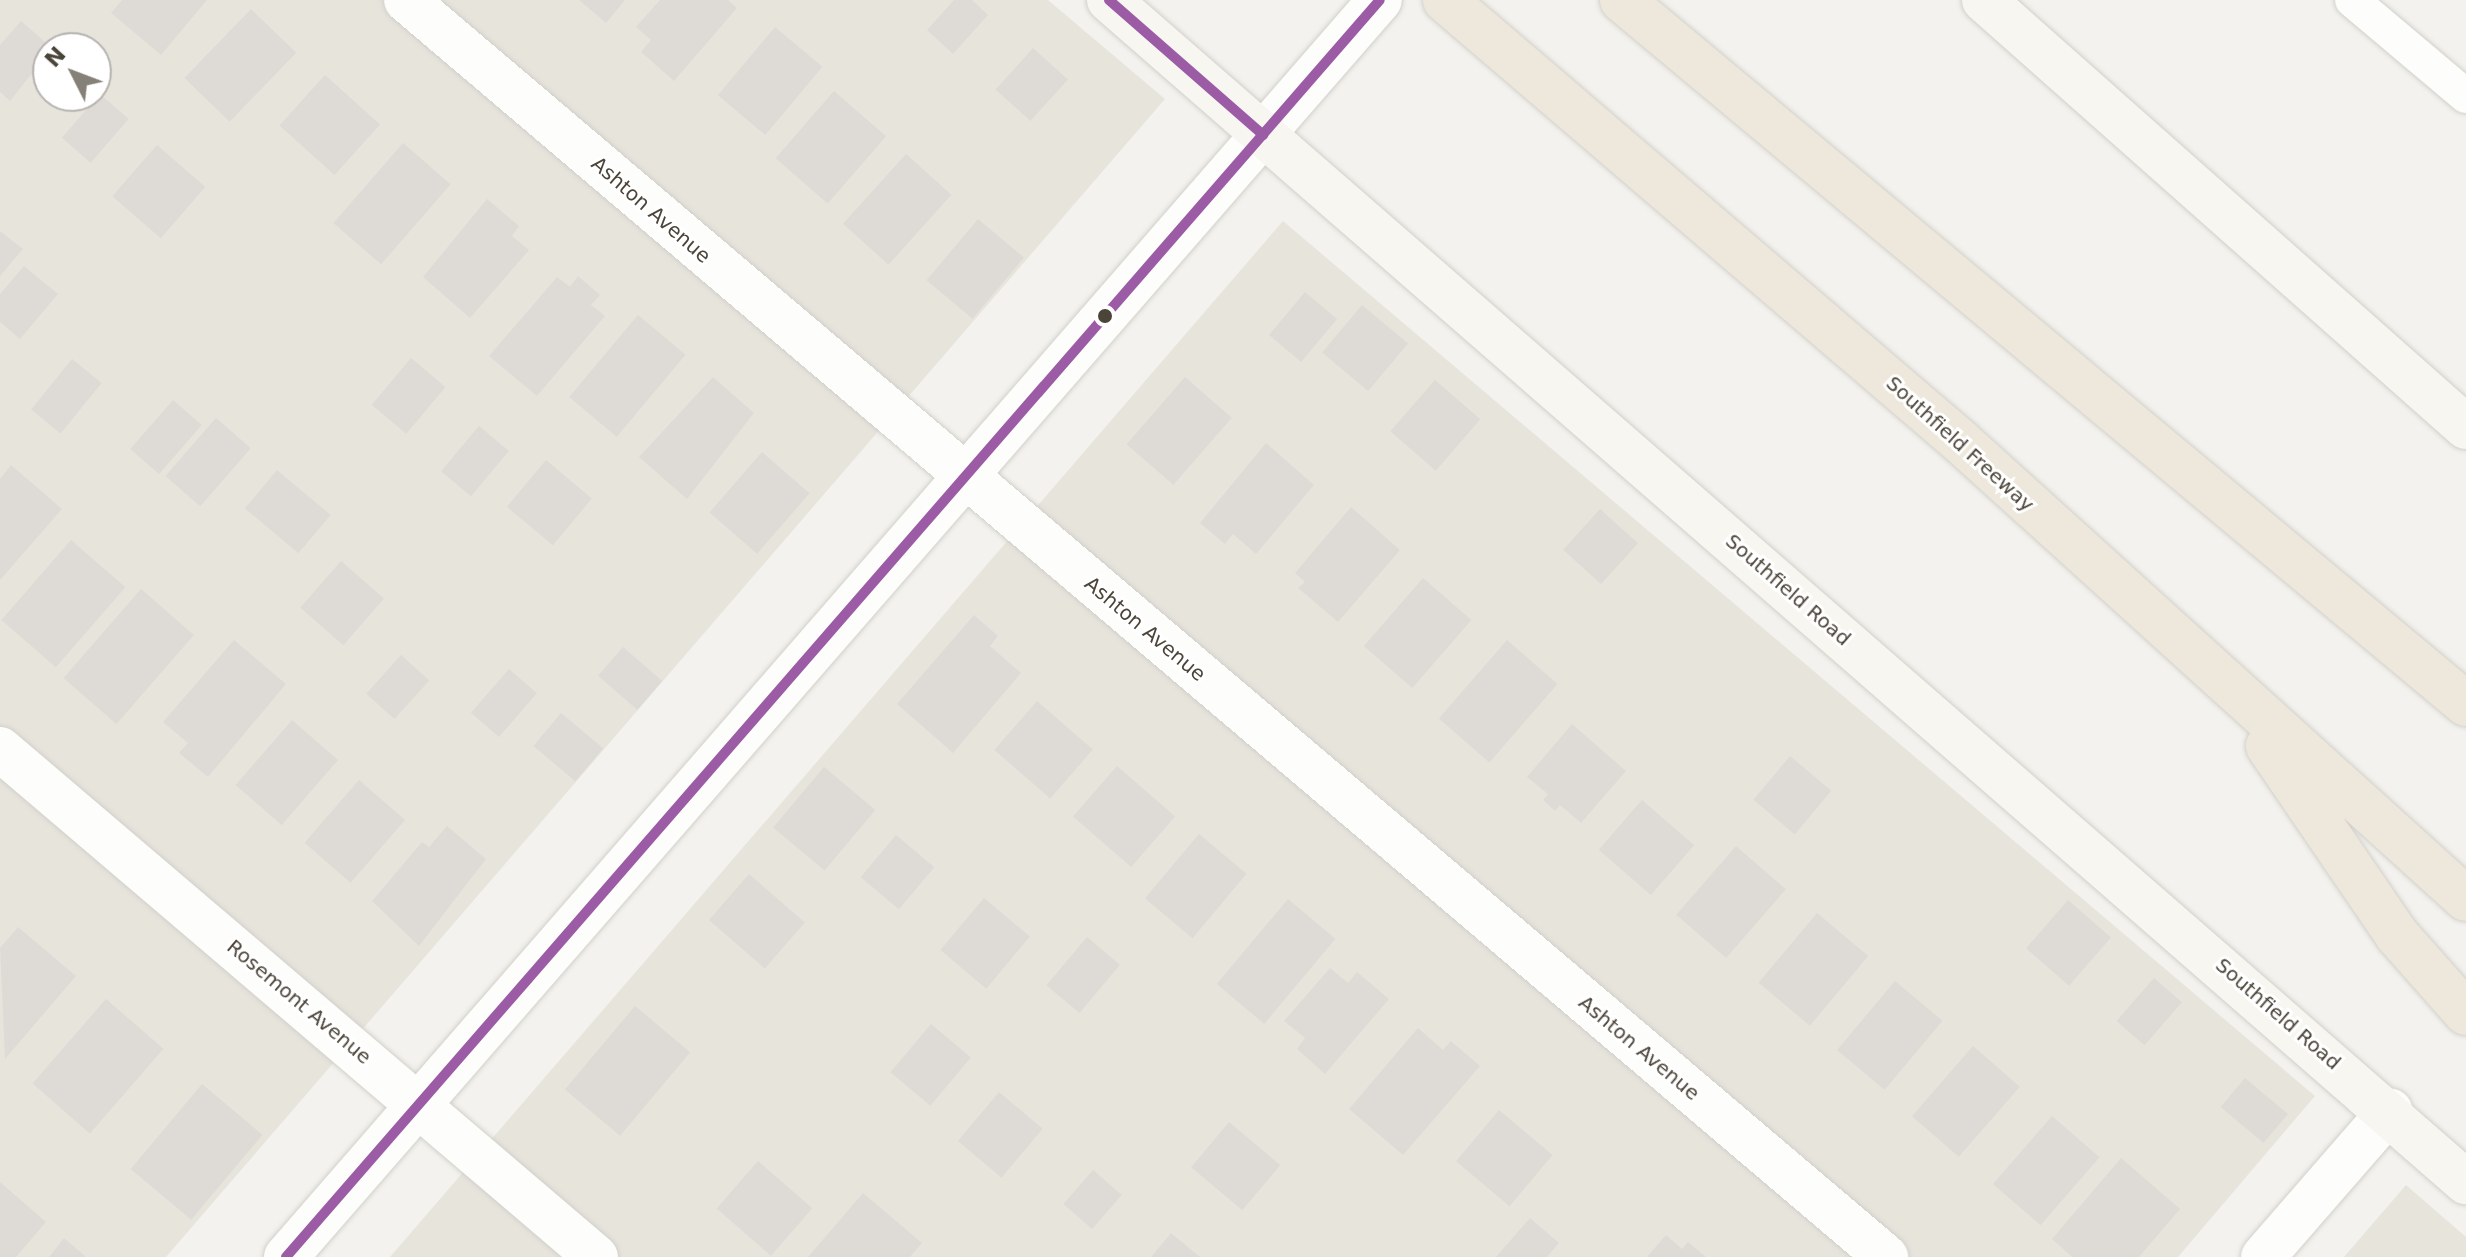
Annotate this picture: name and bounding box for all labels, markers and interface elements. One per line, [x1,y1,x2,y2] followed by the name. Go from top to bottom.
[32,32,112,112] north arrow
[40,42,71,72] text: N
[586,152,716,268] street label: Ashton Avenue
[1097,308,1113,324] unlabelled marker
[1881,371,2039,517] street label: Southfield Freeway
[1721,529,1855,651] street label: Southfield Road
[1080,572,1210,686] street label: Ashton Avenue
[222,935,376,1069] street label: Rosemont Avenue
[2211,953,2345,1075] street label: Southfield Road
[1574,991,1704,1105] street label: Ashton Avenue

